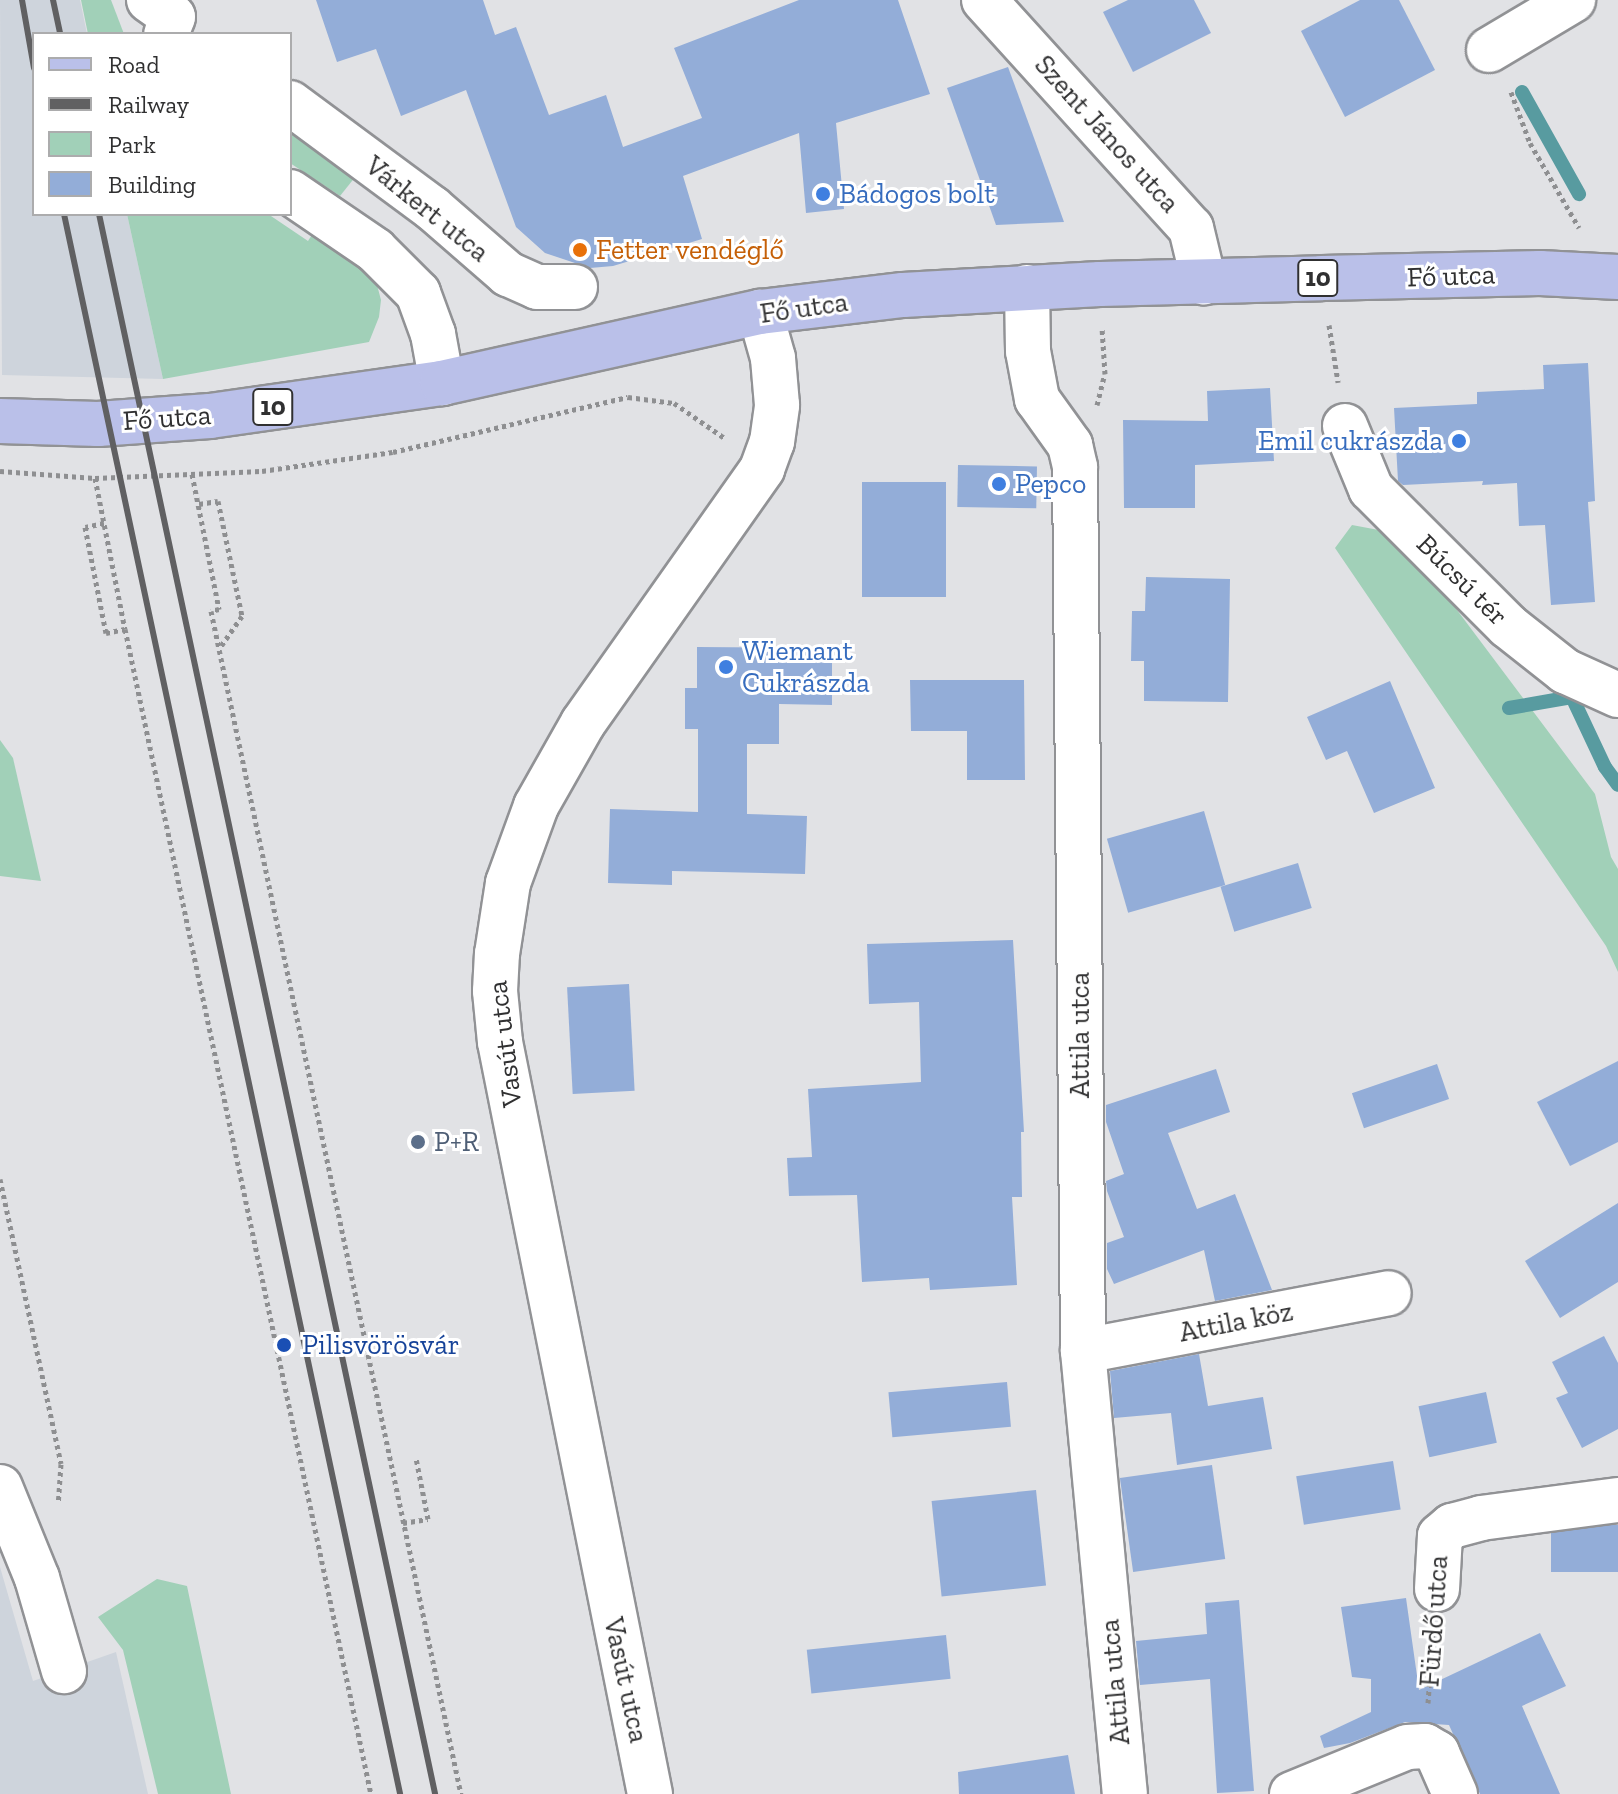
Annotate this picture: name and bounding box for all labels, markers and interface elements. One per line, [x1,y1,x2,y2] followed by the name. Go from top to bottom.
[32,32,292,216] legend
[1027,48,1187,220] street label: Szent János utca
[108,50,160,79] text: Road
[108,90,189,119] text: Railway
[108,130,156,159] text: Park
[358,149,496,269] street label: Várkert utca
[108,170,196,199] text: Building
[839,177,995,211] place label: Bádogos bolt
[814,185,832,203] marker: Bádogos bolt
[596,233,785,267] place label: Fetter vendéglő
[571,241,589,259] marker: Fetter vendéglő
[1296,256,1340,300] road number: 10
[1406,258,1496,294] street label: Fő utca
[758,285,850,331] street label: Fő utca
[251,385,295,429] road number: 10
[122,398,212,438] street label: Fő utca
[1258,424,1443,458] place label: Emil cukrászda
[1450,432,1468,450] marker: Emil cukrászda
[1015,467,1086,501] place label: Pepco
[990,475,1008,493] marker: Pepco
[1409,527,1515,633] street label: Búcsú tér
[742,634,870,700] place label: Wiemant Cukrászda
[717,658,735,676] marker: Wiemant Cukrászda
[1063,972,1097,1098] street label: Attila utca
[481,979,529,1109] street label: Vasút utca
[434,1125,479,1159] place label: P+R
[409,1133,427,1151] marker: P+R
[1176,1295,1296,1349] street label: Attila köz
[302,1328,460,1362] place label: Pilisvörösvár
[273,1334,295,1356] marker: Pilisvörösvár
[1413,1554,1455,1688] street label: Fürdő utca
[596,1614,656,1746] street label: Vasút utca
[1093,1618,1137,1746] street label: Attila utca

